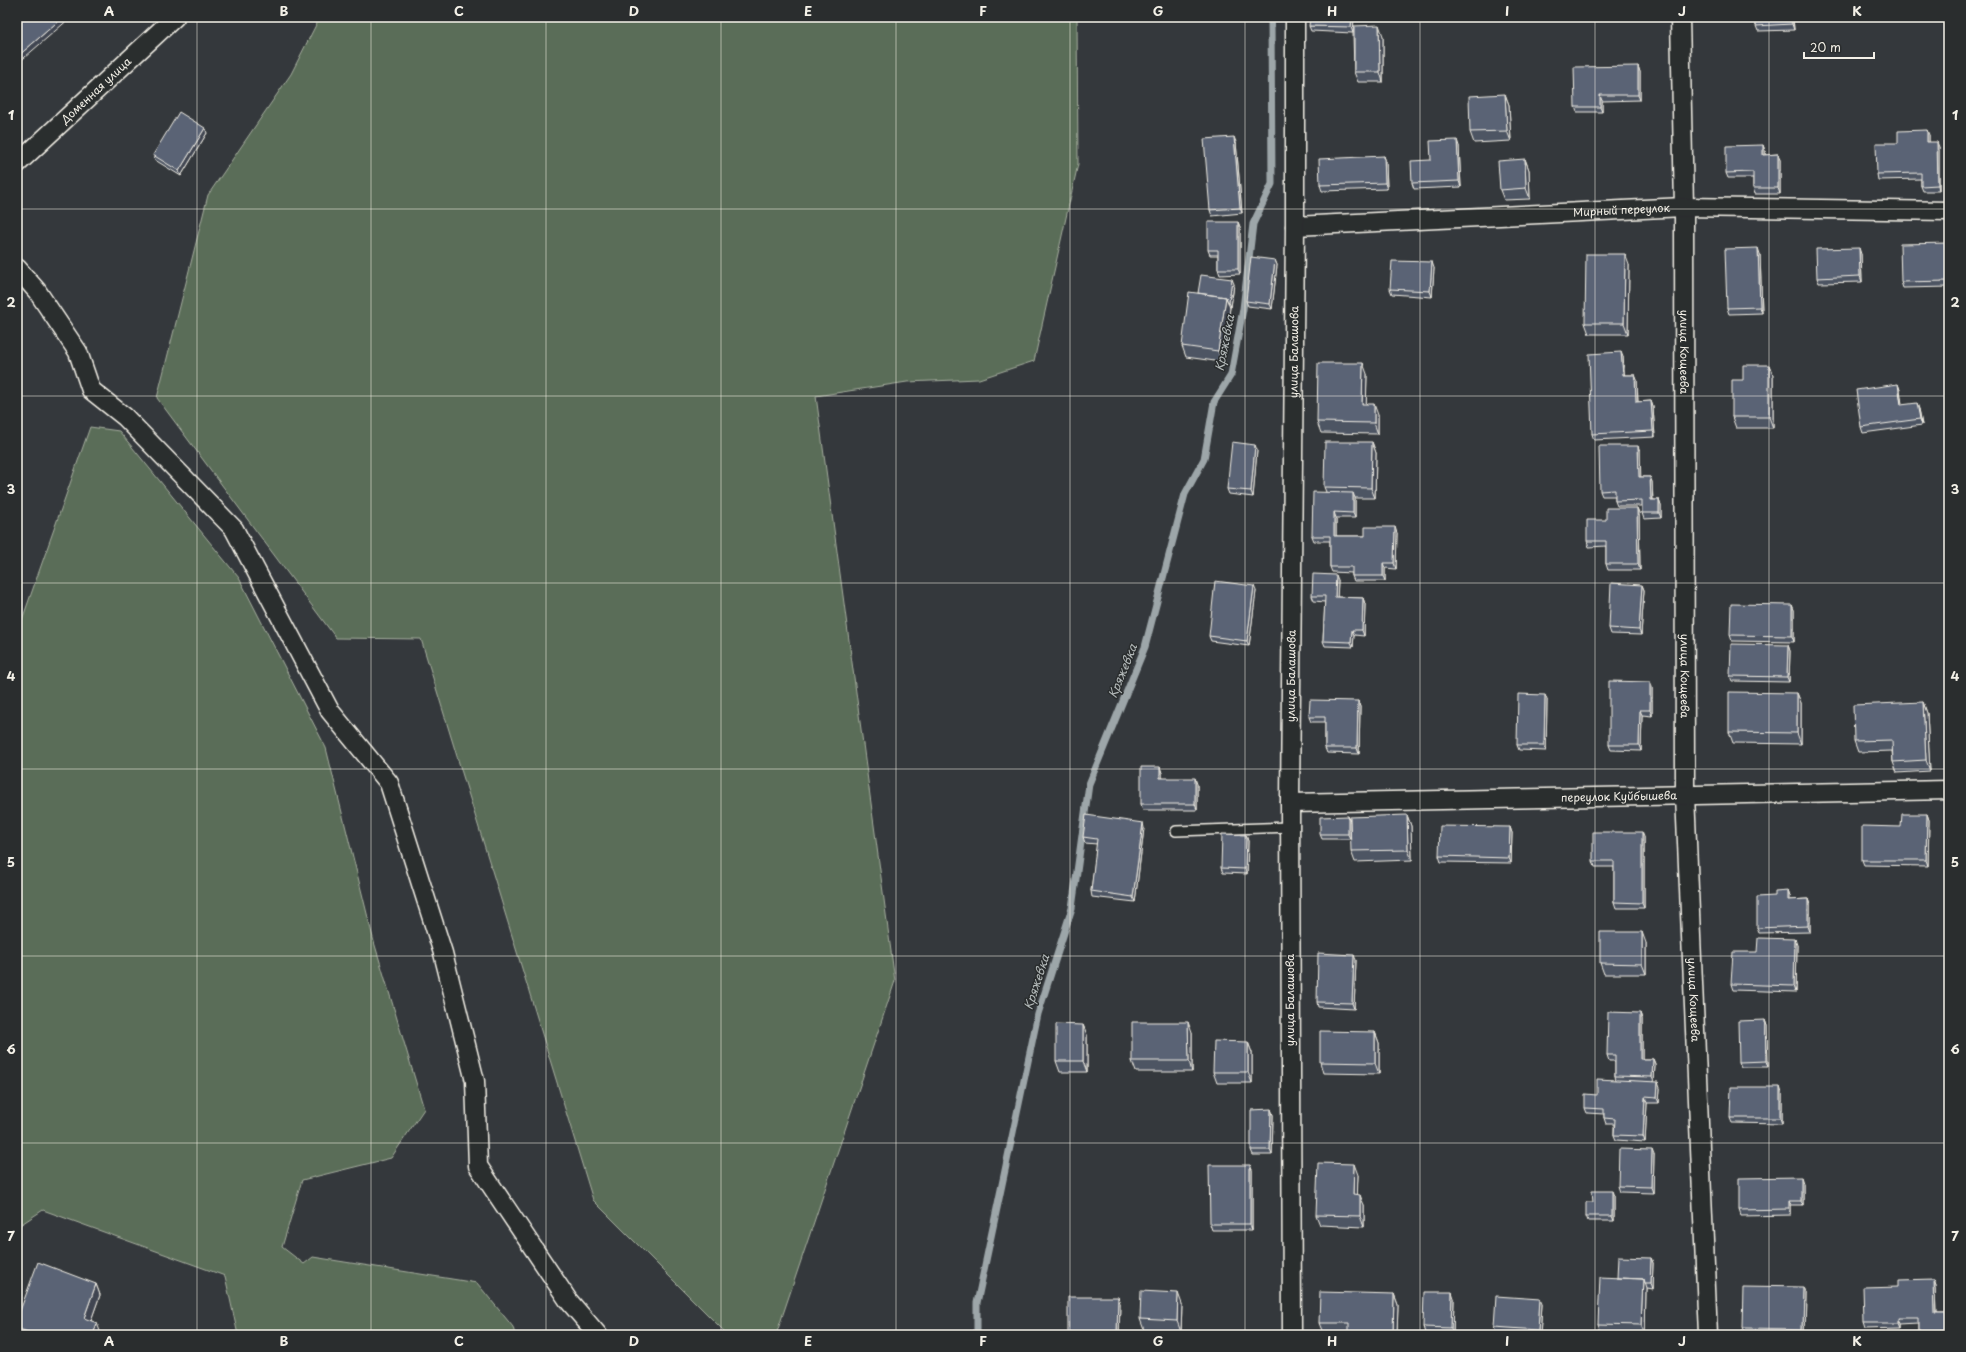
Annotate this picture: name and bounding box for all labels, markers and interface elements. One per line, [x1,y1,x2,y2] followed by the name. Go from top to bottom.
[104,1,114,20] text: A
[280,1,289,20] text: B
[454,1,464,20] text: C
[629,1,639,20] text: D
[804,1,812,20] text: E
[979,1,987,20] text: F
[1153,1,1163,20] text: G
[1327,1,1337,20] text: H
[1505,1,1509,20] text: I
[1678,1,1686,20] text: J
[1852,1,1862,20] text: K
[1804,34,1874,60] scale bar
[1810,38,1841,56] text: 20 m
[56,53,135,128] street label: Доменная улица
[8,105,14,124] text: 1
[1952,105,1958,124] text: 1
[1573,199,1671,220] street label: Мирный переулок
[6,292,16,311] text: 2
[1950,292,1960,311] text: 2
[1285,306,1302,398] street label: улица Балашова
[1676,310,1693,394] street label: улица Кощеева
[1210,313,1238,373] water label: Кряжевка
[7,479,16,498] text: 3
[1951,479,1960,498] text: 3
[1282,630,1300,722] street label: улица Балашова
[1677,634,1694,718] street label: улица Кощеева
[1103,640,1141,700] water label: Кряжевка
[7,666,16,685] text: 4
[1951,666,1960,685] text: 4
[1561,786,1677,806] street label: переулок Куйбышева
[7,852,15,871] text: 5
[1951,852,1959,871] text: 5
[1019,951,1054,1012] water label: Кряжевка
[1281,954,1298,1046] street label: улица Балашова
[1684,957,1705,1042] street label: улица Кощеева
[6,1039,16,1058] text: 6
[1950,1039,1960,1058] text: 6
[7,1226,15,1245] text: 7
[1951,1226,1959,1245] text: 7
[104,1331,114,1350] text: A
[280,1331,289,1350] text: B
[454,1331,464,1350] text: C
[629,1331,639,1350] text: D
[804,1331,812,1350] text: E
[979,1331,987,1350] text: F
[1153,1331,1163,1350] text: G
[1327,1331,1337,1350] text: H
[1505,1331,1509,1350] text: I
[1678,1331,1686,1350] text: J
[1852,1331,1862,1350] text: K

